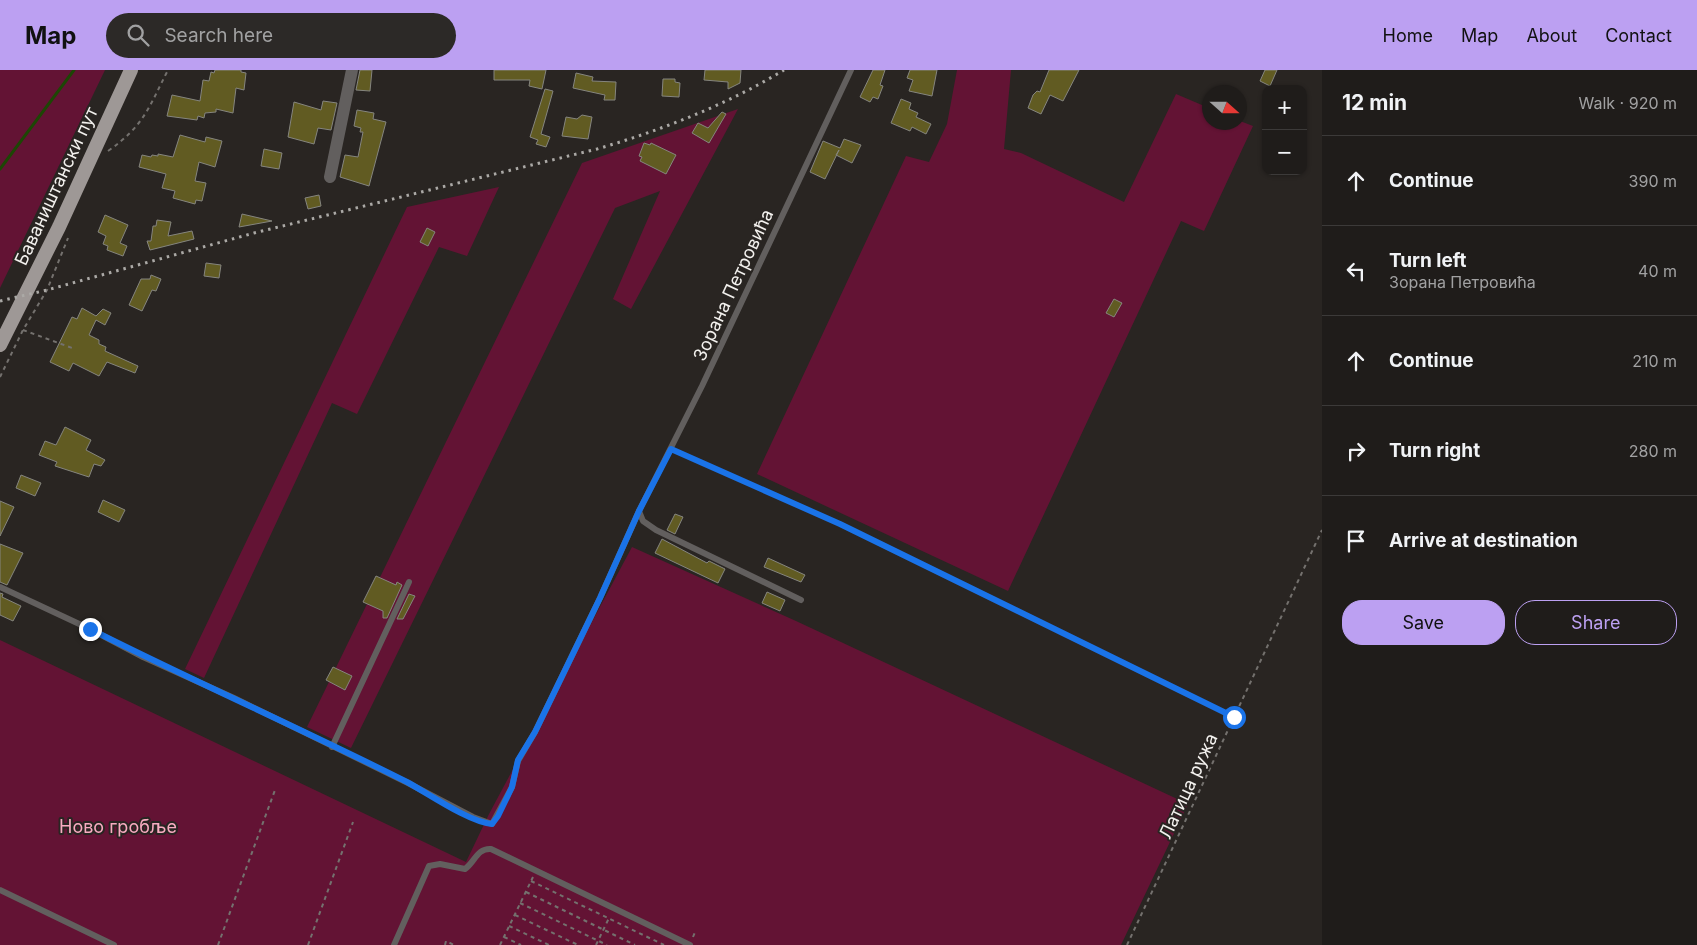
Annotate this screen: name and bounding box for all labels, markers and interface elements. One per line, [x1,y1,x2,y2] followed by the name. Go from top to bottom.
[106,13,456,58] search box
[25,21,76,50] text: Map
[124,21,152,49] icon: search
[164,24,273,47] text: Search here
[1383,25,1433,46] text: Home
[1461,25,1498,46] text: Map
[1526,25,1577,46] text: About
[1605,25,1672,46] text: Contact
[1202,85,1247,130] north arrow
[1262,85,1307,175] map controls
[1262,85,1307,130] button: +
[1342,90,1407,115] text: 12 min
[1579,93,1677,113] text: Walk · 920 m
[10,103,102,268] street label: Баваништански пут
[1262,130,1307,175] button: −
[1342,167,1370,195] icon: ahead
[1389,169,1474,192] text: Continue
[1629,171,1677,191] text: 390 m
[689,206,777,364] street label: Зорана Петровића
[1389,249,1467,272] text: Turn left
[1342,257,1370,285] icon: left
[1638,261,1677,281] text: 40 m
[1389,272,1536,292] text: Зорана Петровића
[1342,347,1370,375] icon: ahead
[1389,349,1474,372] text: Continue
[1632,351,1677,371] text: 210 m
[1342,437,1370,465] icon: right
[1389,439,1480,462] text: Turn right
[1629,441,1677,461] text: 280 m
[1342,527,1370,555] icon: arrive
[1389,529,1578,552] text: Arrive at destination
[1342,600,1505,645] button: Save
[1515,600,1677,645] button: Share
[79,618,102,641] route end
[1223,706,1246,729] route start
[1154,730,1222,842] street label: Латица ружа
[59,816,177,837] park label: Ново гробље

